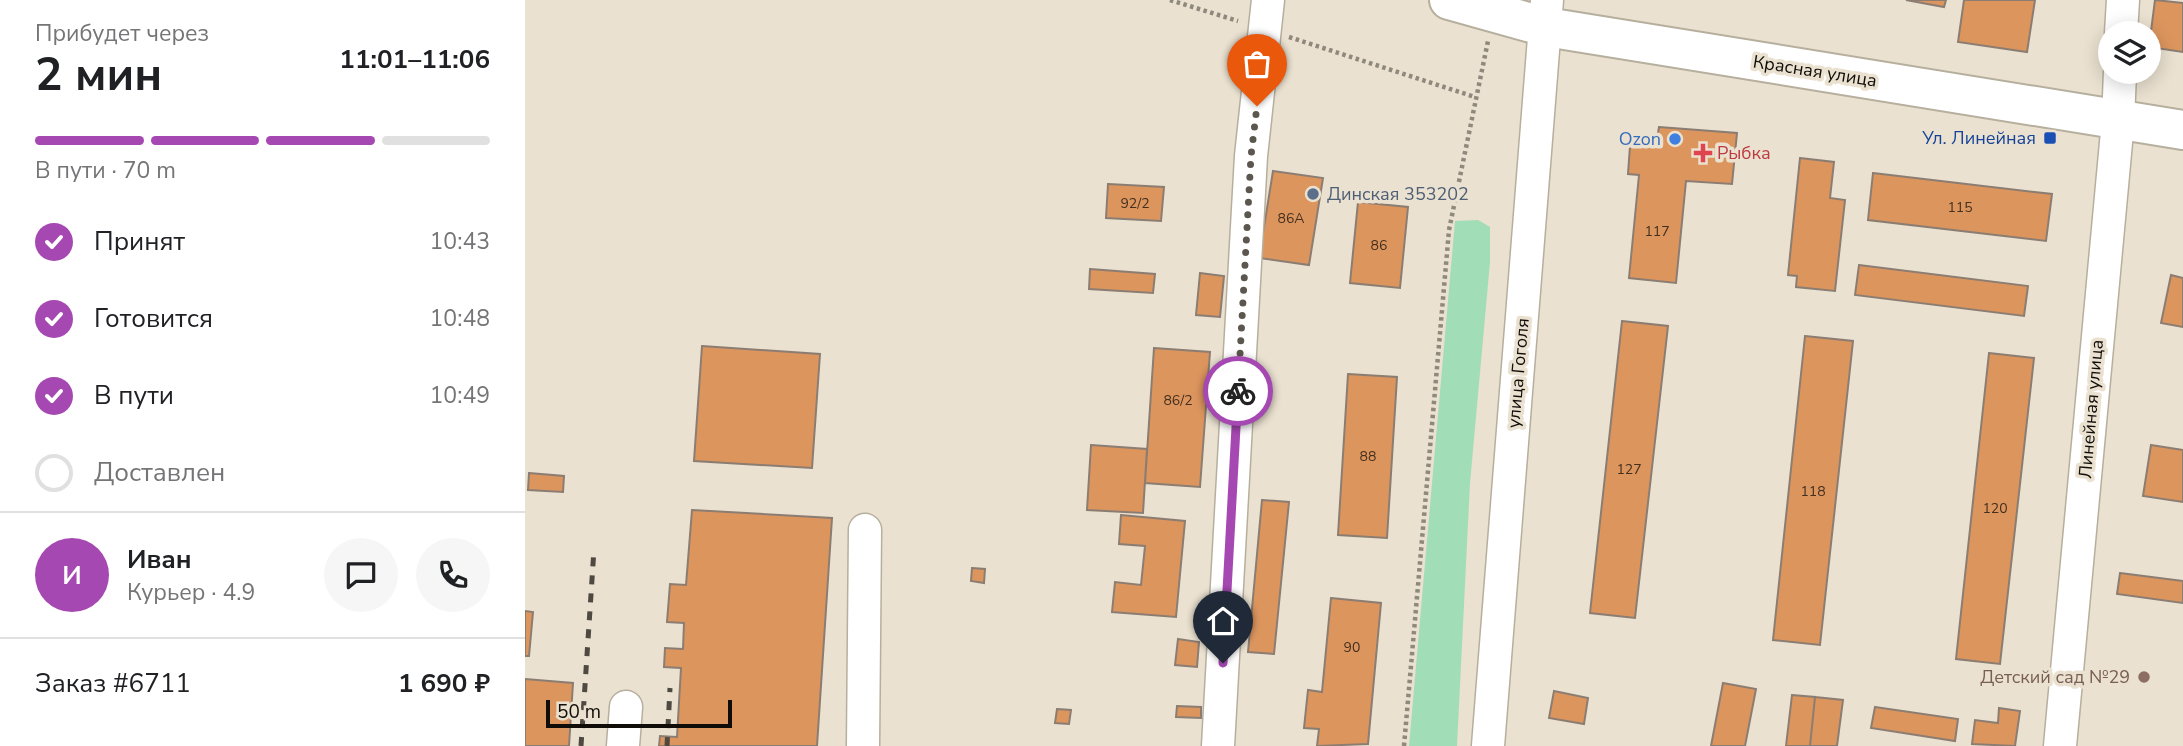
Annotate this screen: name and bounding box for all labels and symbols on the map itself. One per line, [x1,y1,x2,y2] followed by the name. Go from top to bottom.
[1227,34,1287,106] pin
[1751,49,1879,93] street label: Красная улица
[1921,126,2036,150] place label: Ул. Линейная
[1619,127,1661,151] place label: Ozon
[2042,130,2058,146] marker: Ул. Линейная
[1667,131,1683,147] marker: Ozon
[1717,141,1771,165] place label: Рыбка
[1695,145,1711,161] marker: Рыбка
[1327,182,1469,206] place label: Динская 353202
[1305,186,1321,202] marker: Динская 353202
[1120,194,1150,213] house number: 92/2
[1947,198,1973,217] house number: 115
[1277,209,1305,228] house number: 86А
[1644,222,1670,241] house number: 117
[1371,236,1387,255] house number: 86
[1501,317,1535,429] street label: улица Гоголя
[2073,338,2109,480] street label: Линейная улица
[1203,356,1273,426] courier
[1163,391,1193,410] house number: 86/2
[1360,447,1376,466] house number: 88
[1616,460,1642,479] house number: 127
[1800,482,1826,501] house number: 118
[1982,499,2008,518] house number: 120
[1193,591,1253,663] pin
[1344,638,1360,657] house number: 90
[1980,665,2130,689] place label: Детский сад №29
[2136,669,2152,685] marker: Детский сад №29
[546,697,731,729] scale bar

